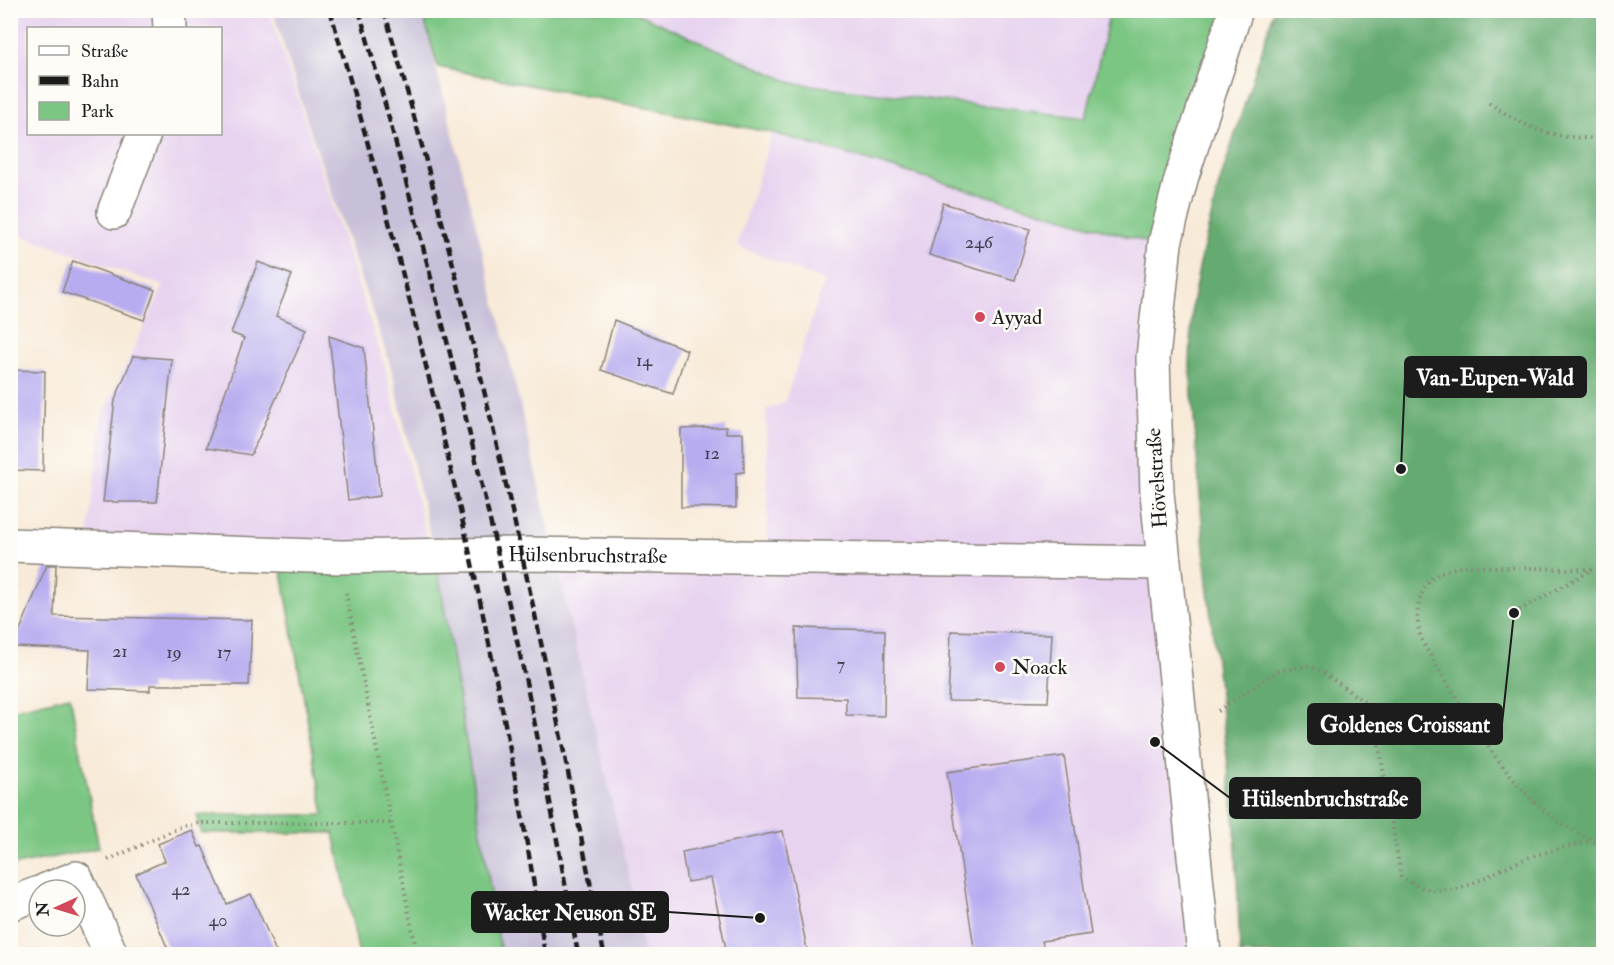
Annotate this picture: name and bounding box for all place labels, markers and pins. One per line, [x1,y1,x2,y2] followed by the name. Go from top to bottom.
[991,304,1043,331] place label: Ayyad
[973,310,987,324] marker: Ayyad
[1405,357,1586,397] callout: Van-Eupen-Wald
[1012,654,1068,681] place label: Noack
[993,660,1007,674] marker: Noack
[1308,704,1502,744] callout: Goldenes Croissant
[1230,778,1420,818] callout: Hülsenbruchstraße
[472,892,668,932] callout: Wacker Neuson SE

